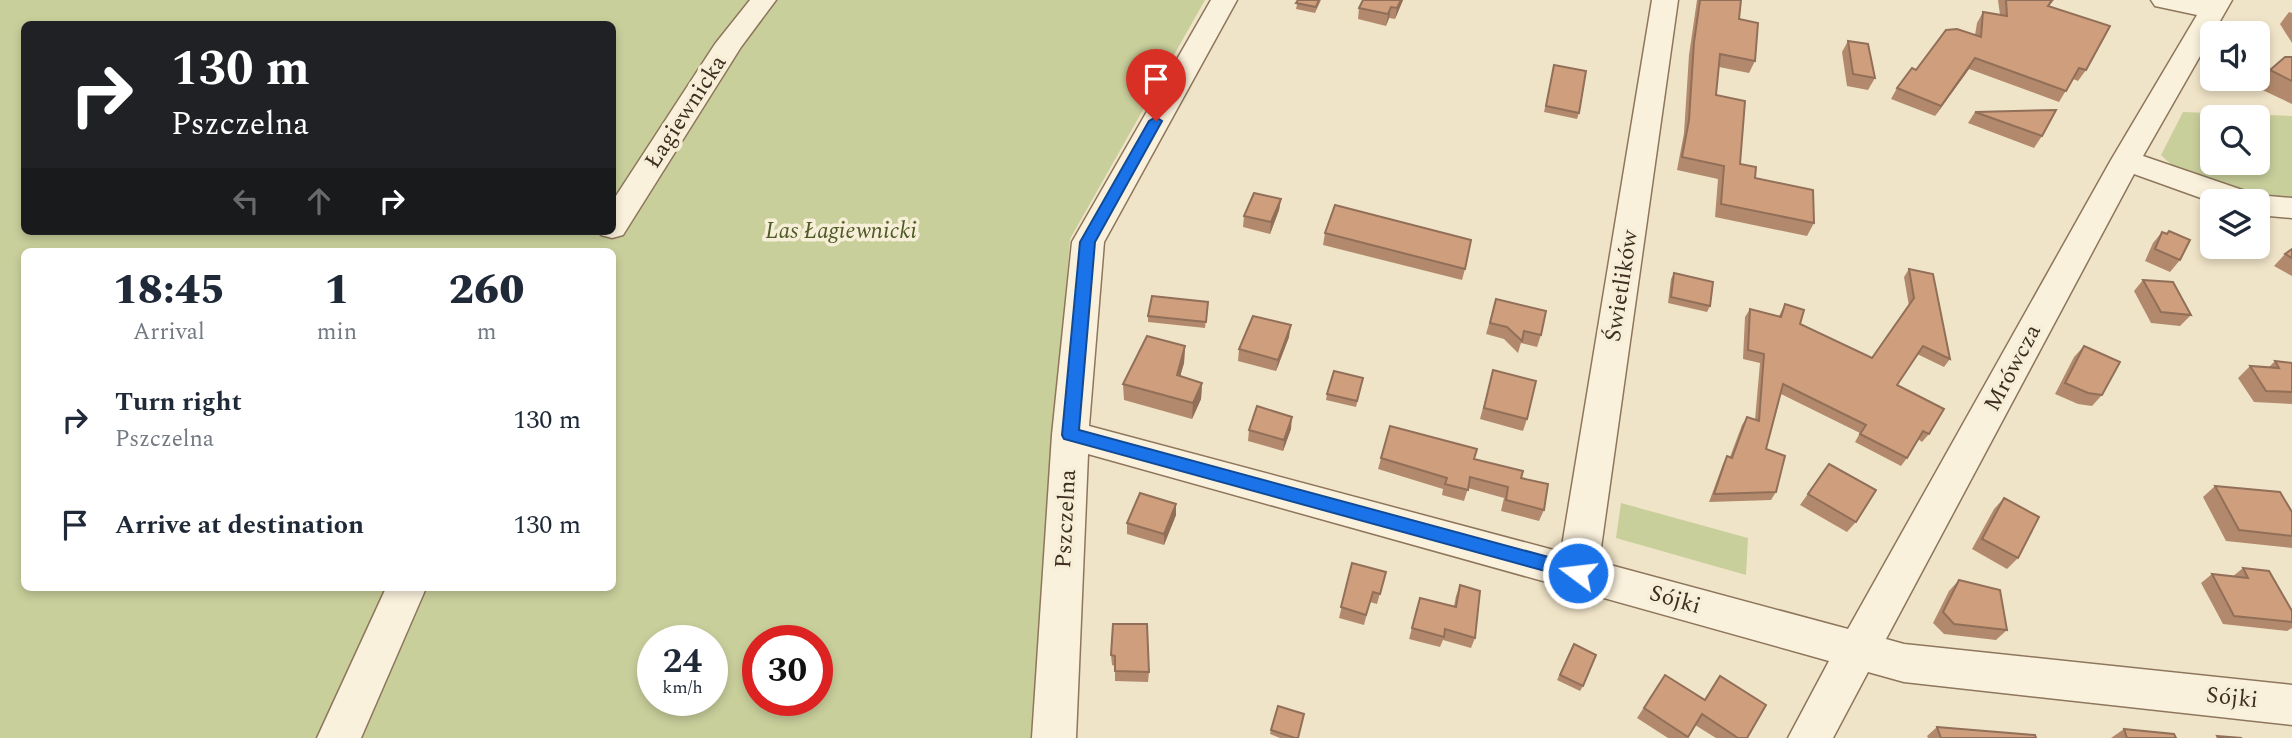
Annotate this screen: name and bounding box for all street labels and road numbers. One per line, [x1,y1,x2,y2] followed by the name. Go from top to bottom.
[636,48,736,176] street label: Łagiewnicka
[1596,227,1648,344] street label: Świetlików
[1975,318,2051,418] street label: Mrówcza
[1046,469,1086,569] street label: Pszczelna
[1645,576,1705,624] street label: Sójki
[2204,678,2260,718] street label: Sójki

